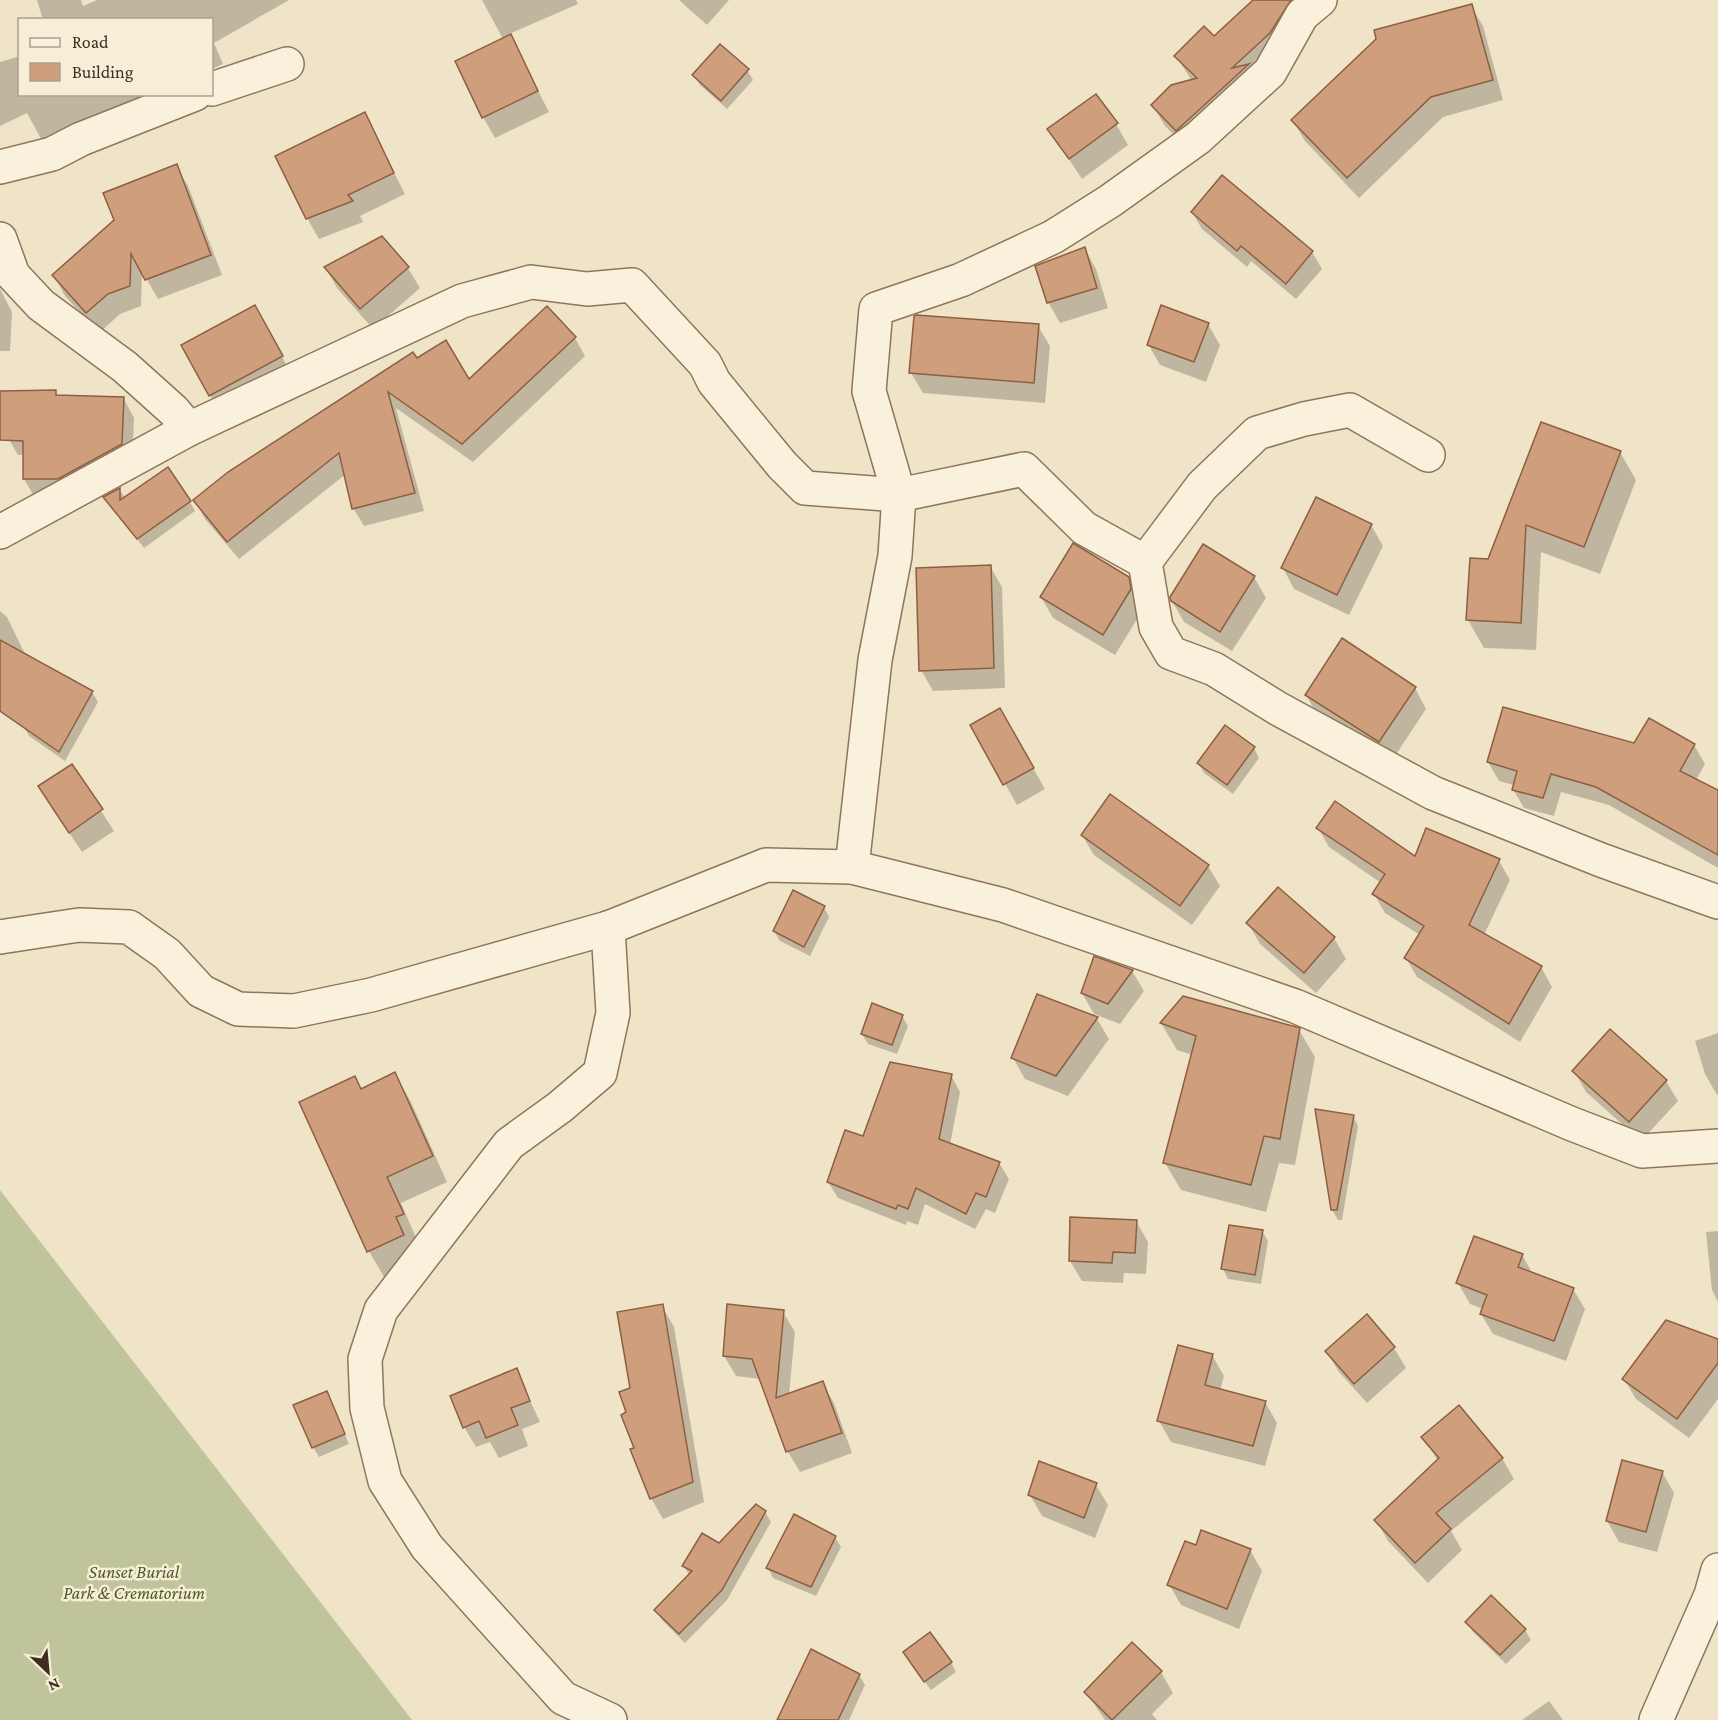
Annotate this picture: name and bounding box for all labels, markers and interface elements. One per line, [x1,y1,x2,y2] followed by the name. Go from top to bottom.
[18,18,213,96] legend
[72,32,109,52] text: Road
[72,62,134,82] text: Building
[63,1562,205,1603] park label: Sunset Burial Park & Crematorium
[18,1642,78,1702] north arrow
[46,1675,63,1695] text: N

